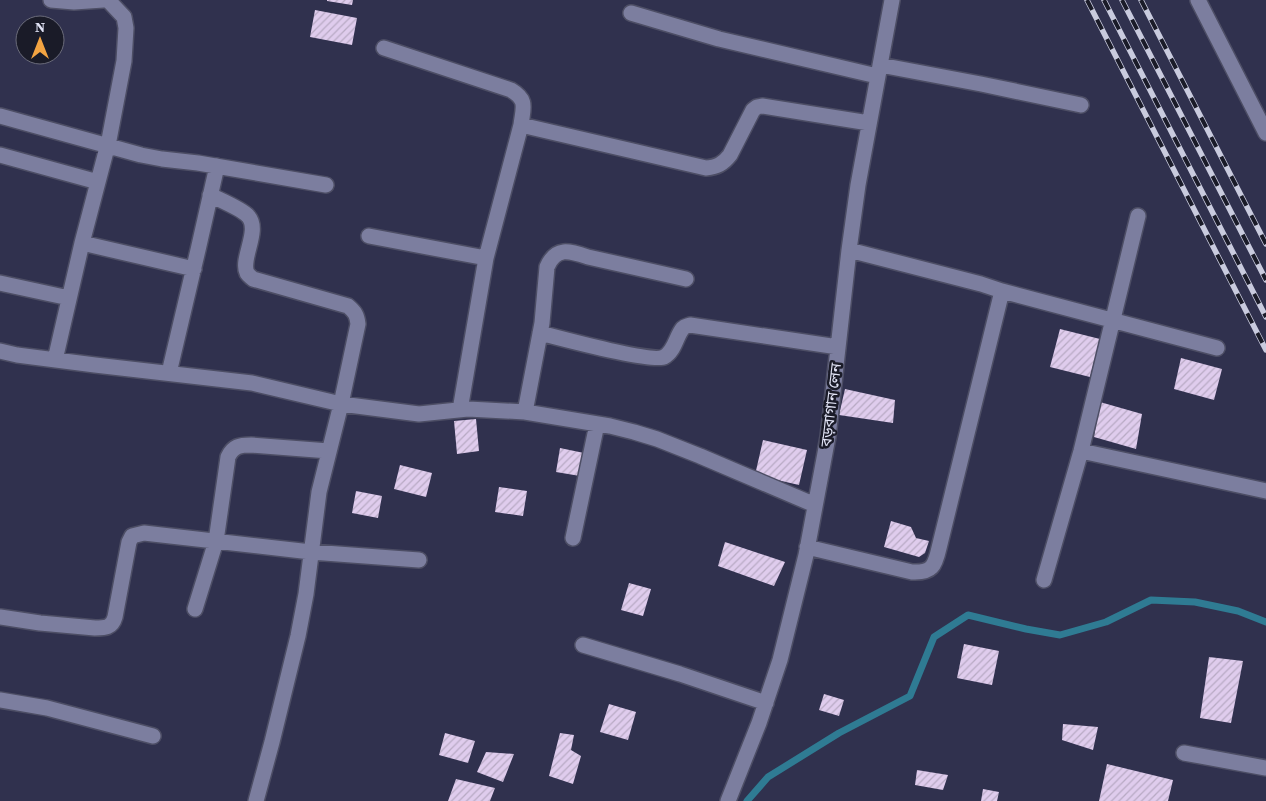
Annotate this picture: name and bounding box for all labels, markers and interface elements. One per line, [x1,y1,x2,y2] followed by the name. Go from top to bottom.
[15,15,65,65] north arrow
[35,17,45,37] text: N
[815,361,846,449] street label: বড়বাগান লেন

